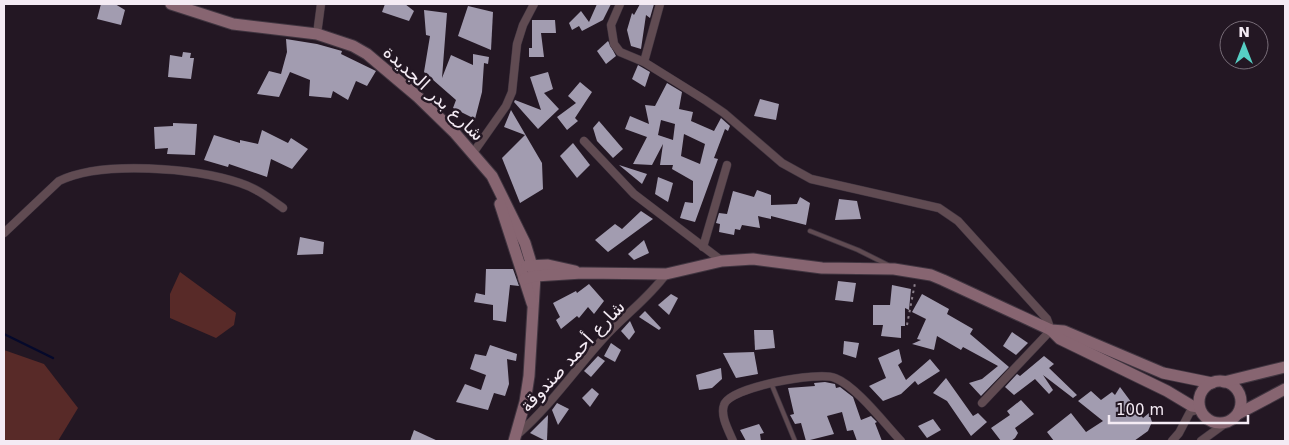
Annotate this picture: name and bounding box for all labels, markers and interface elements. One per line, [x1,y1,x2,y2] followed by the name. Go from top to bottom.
[1219,20,1269,70] north arrow
[1238,24,1250,40] text: N
[379,41,489,146] street label: شارع بدر الجديدة
[514,295,630,417] street label: شارع أحمد صندوقة
[1109,392,1248,424] scale bar
[1116,401,1164,419] text: 100 m

